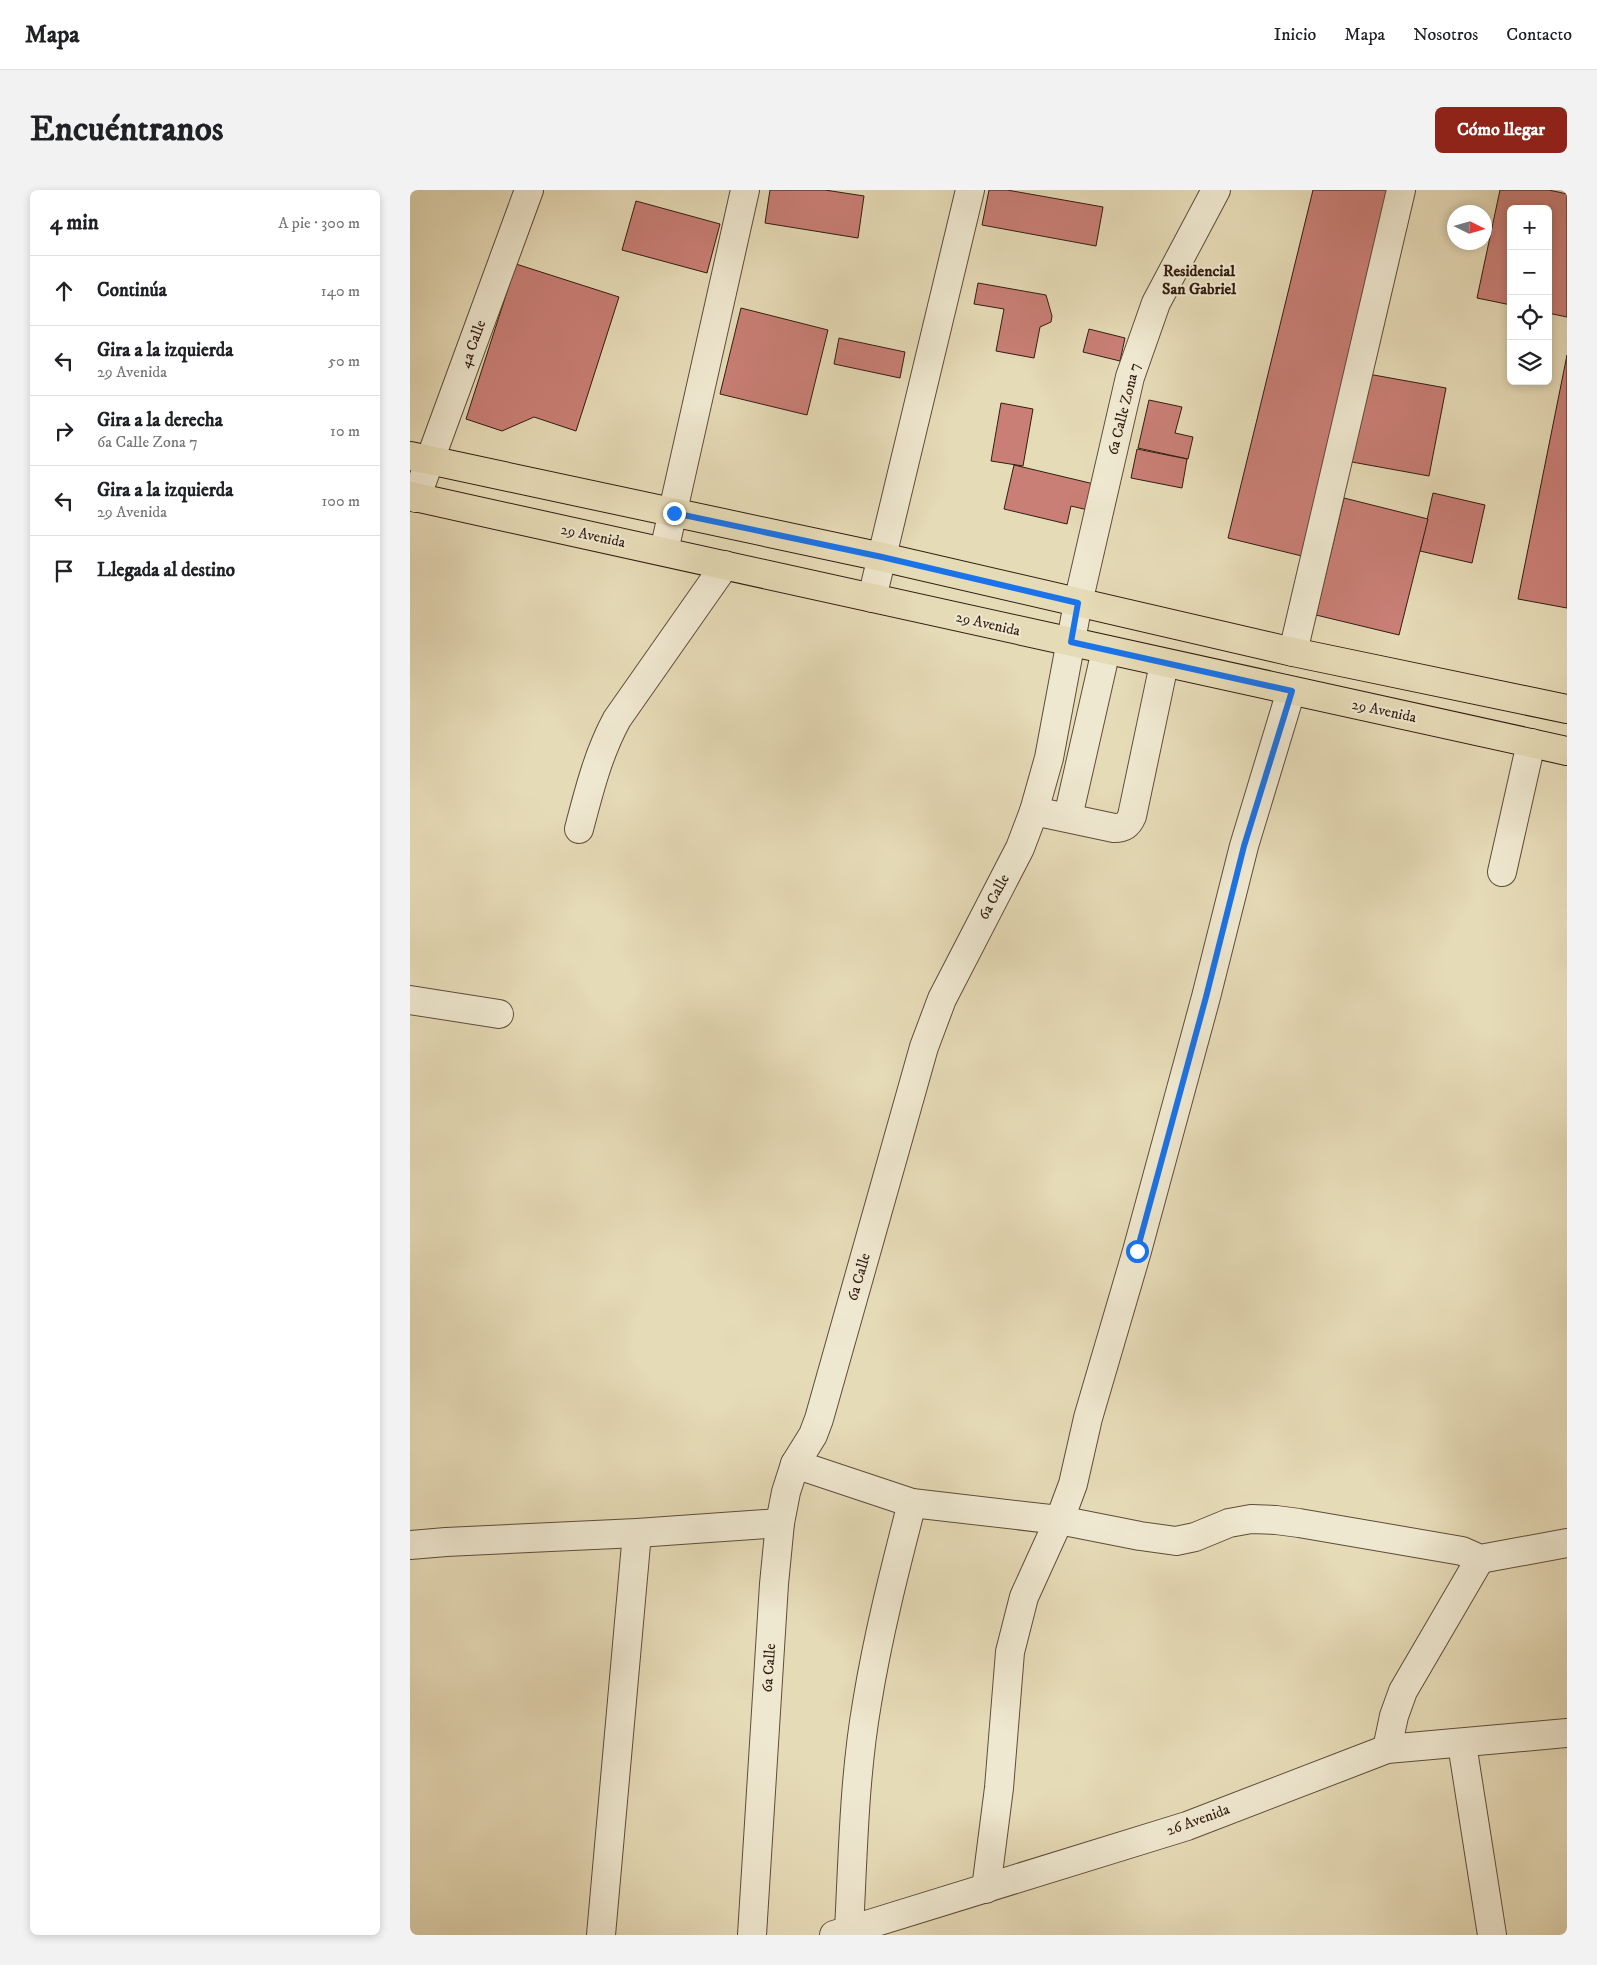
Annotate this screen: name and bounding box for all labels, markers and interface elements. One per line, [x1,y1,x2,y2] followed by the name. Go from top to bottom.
[25,20,79,50] text: Mapa
[1274,24,1316,46] text: Inicio
[1344,24,1385,46] text: Mapa
[1413,24,1478,46] text: Nosotros
[1506,24,1572,46] text: Contacto
[1435,107,1567,153] button: Cómo llegar
[30,108,224,152] text: Encuéntranos
[1447,205,1492,250] north arrow
[1507,205,1552,385] map controls
[1507,205,1552,250] button: +
[50,210,99,236] text: 4 min
[278,213,360,233] text: A pie · 300 m
[1507,250,1552,295] button: −
[1162,261,1237,299] district label: Residencial San Gabriel
[50,277,78,305] icon: ahead
[97,279,167,302] text: Continúa
[321,281,360,301] text: 140 m
[1507,295,1552,340] button: locate
[456,317,490,371] street label: 4a Calle
[97,339,233,362] text: Gira a la izquierda
[1507,340,1552,385] button: layers
[50,347,78,375] icon: left
[328,351,360,371] text: 50 m
[1103,361,1145,457] street label: 6a Calle Zona 7
[97,362,167,382] text: 29 Avenida
[97,409,223,432] text: Gira a la derecha
[50,417,78,445] icon: right
[330,421,360,441] text: 10 m
[97,432,198,452] text: 6a Calle Zona 7
[97,479,233,502] text: Gira a la izquierda
[50,487,78,515] icon: left
[322,491,360,511] text: 100 m
[97,502,167,522] text: 29 Avenida
[663,502,686,525] route end
[559,520,628,552] street label: 29 Avenida
[50,557,78,585] icon: arrive
[97,559,235,582] text: Llegada al destino
[954,607,1023,641] street label: 29 Avenida
[1350,695,1419,727] street label: 29 Avenida
[974,871,1014,923] street label: 6a Calle
[1126,1240,1149,1263] route start
[843,1251,875,1303] street label: 6a Calle
[758,1643,780,1693] street label: 6a Calle
[1164,1800,1233,1840] street label: 26 Avenida

